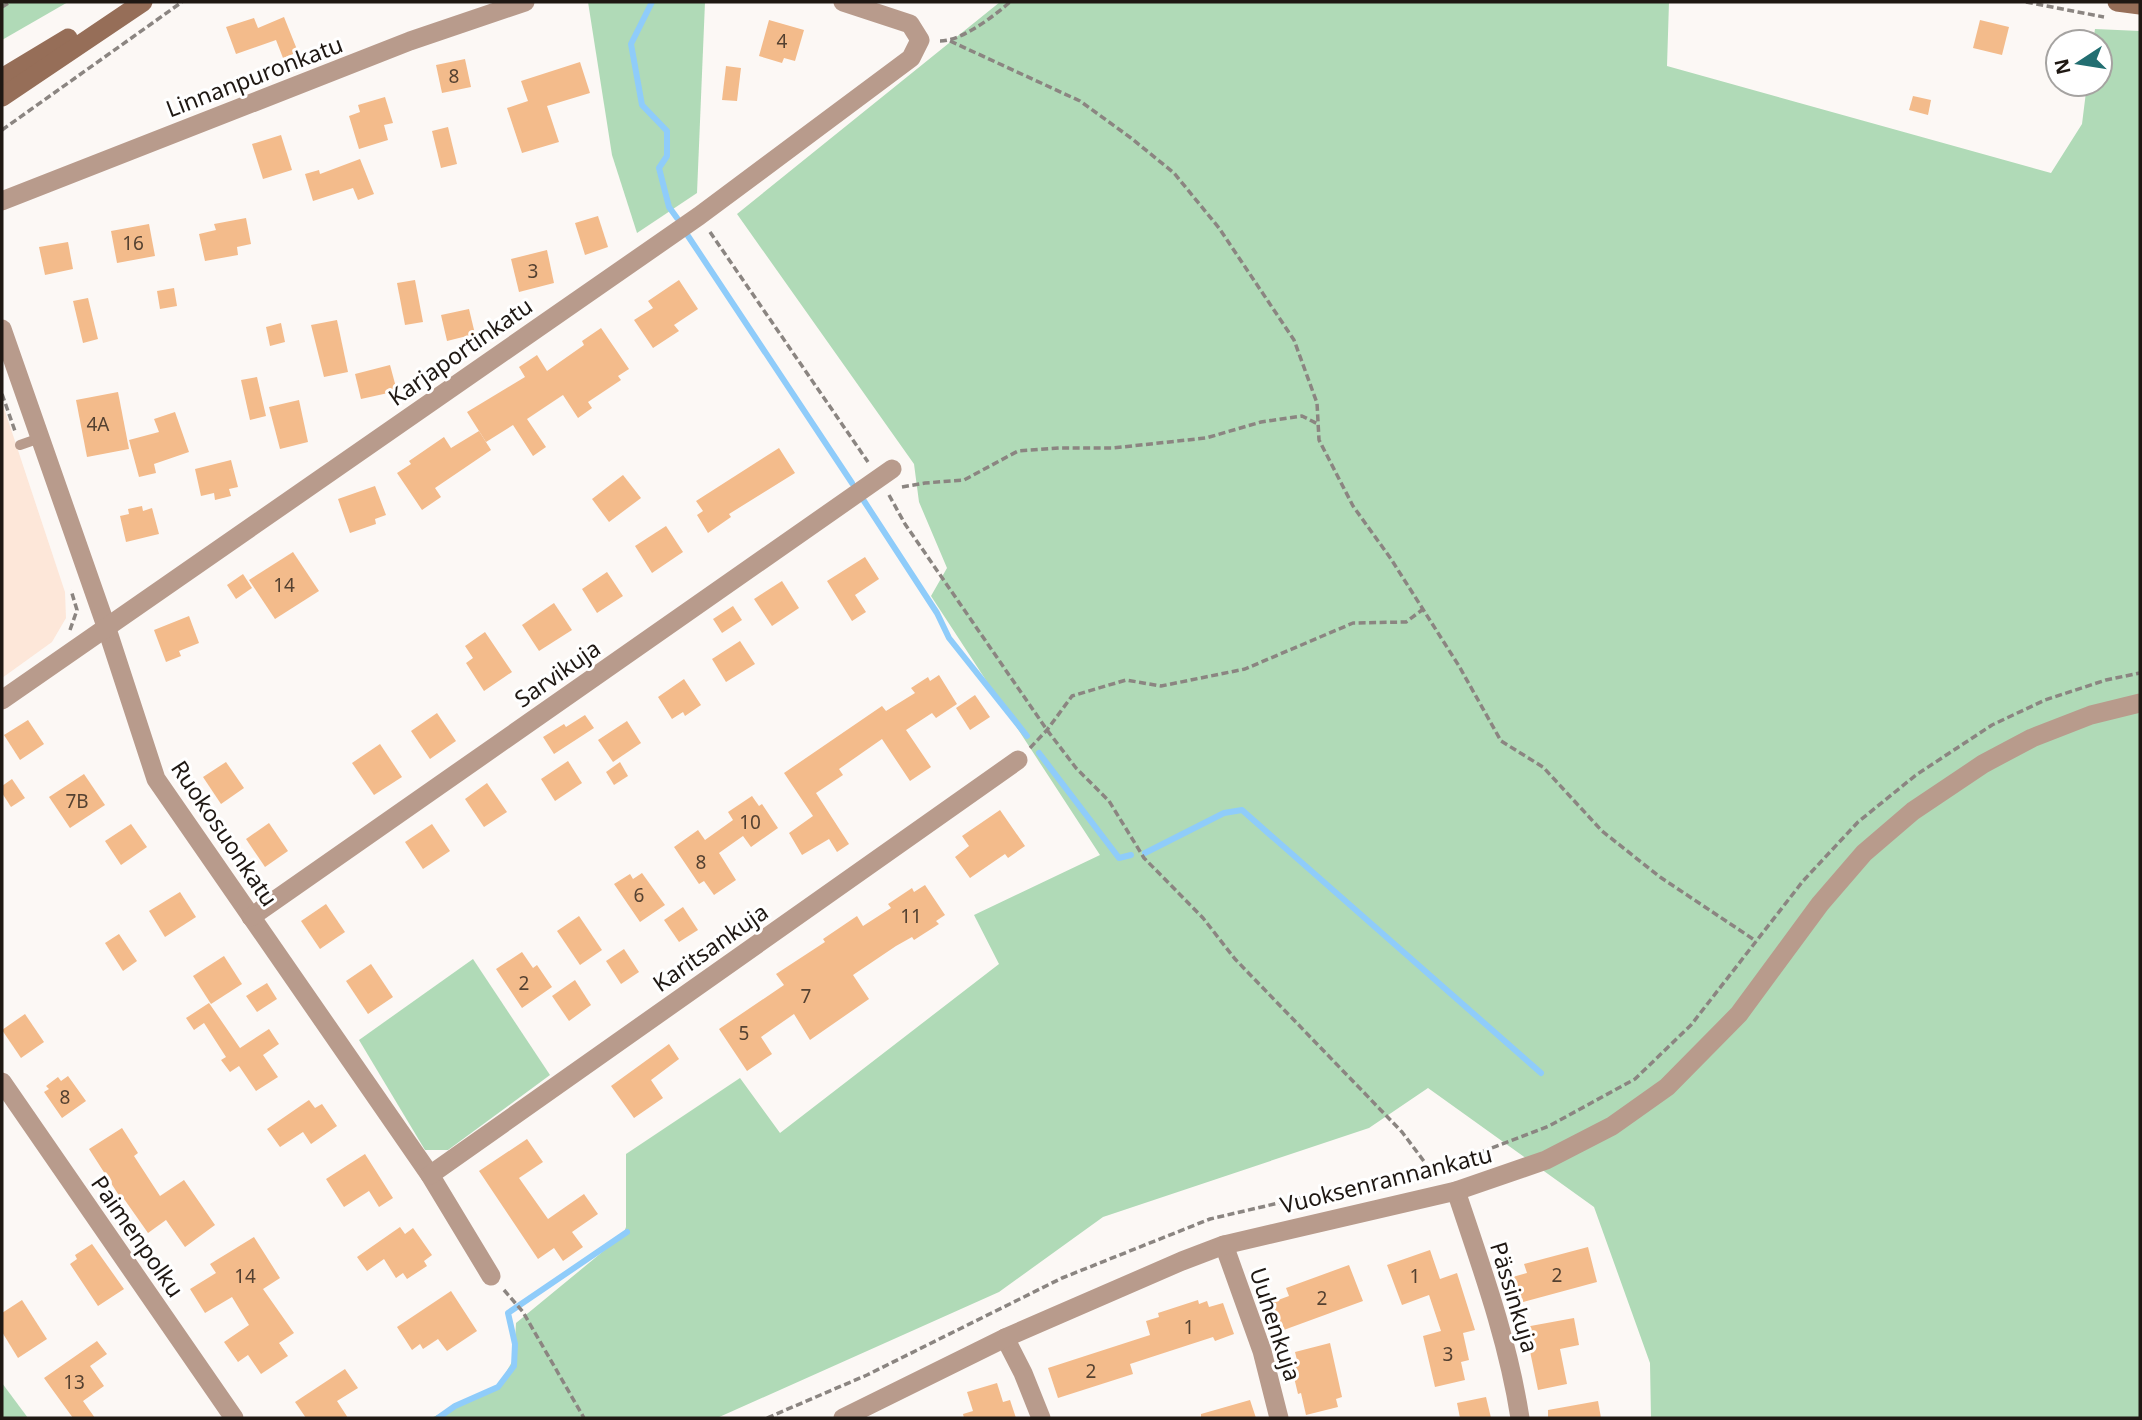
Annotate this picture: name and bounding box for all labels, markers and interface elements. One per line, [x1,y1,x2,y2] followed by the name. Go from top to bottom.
[161,28,347,124] street label: Linnanpuronkatu
[777,28,788,54] house number: 4
[2044,28,2114,98] north arrow
[2048,56,2077,77] text: N
[449,63,459,89] house number: 8
[122,230,144,256] house number: 16
[528,258,538,284] house number: 3
[382,289,538,413] street label: Karjaportinkatu
[86,411,110,437] house number: 4A
[273,572,295,598] house number: 14
[508,632,606,714] street label: Sarvikuja
[164,754,286,912] street label: Ruokosuonkatu
[65,788,89,814] house number: 7B
[739,809,761,835] house number: 10
[696,849,706,875] house number: 8
[634,882,644,908] house number: 6
[646,895,774,999] street label: Karitsankuja
[900,903,922,929] house number: 11
[519,970,529,996] house number: 2
[801,983,811,1009] house number: 7
[739,1020,749,1046] house number: 5
[60,1084,70,1110] house number: 8
[1277,1137,1495,1221] street label: Vuoksenrannankatu
[84,1169,192,1303] street label: Paimenpolku
[1483,1238,1547,1356] street label: Pässinkuja
[1552,1262,1562,1288] house number: 2
[234,1263,256,1289] house number: 14
[1243,1263,1309,1385] street label: Uuhenkuja
[1410,1263,1420,1289] house number: 1
[1317,1285,1327,1311] house number: 2
[1184,1314,1194,1340] house number: 1
[1443,1341,1453,1367] house number: 3
[1086,1358,1096,1384] house number: 2
[63,1369,85,1395] house number: 13

